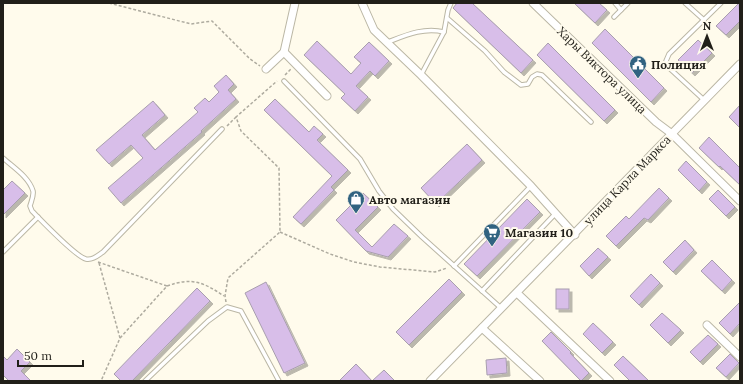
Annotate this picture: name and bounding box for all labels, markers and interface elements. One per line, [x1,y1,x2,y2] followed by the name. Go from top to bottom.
[687,16,727,56] north arrow
[703,19,712,33] text: N
[554,23,650,117] street label: Хары Виктора улица
[628,54,648,79] public building icon: Полиция
[651,57,706,72] place label: Полиция
[580,132,674,228] street label: улица Карла Маркса
[346,189,366,214] shop icon: Авто магазин
[369,192,450,207] place label: Авто магазин
[482,222,502,247] supermarket icon: Магазин 10
[505,225,573,240] place label: Магазин 10
[18,342,83,368] scale bar
[24,348,52,363] text: 50 m

